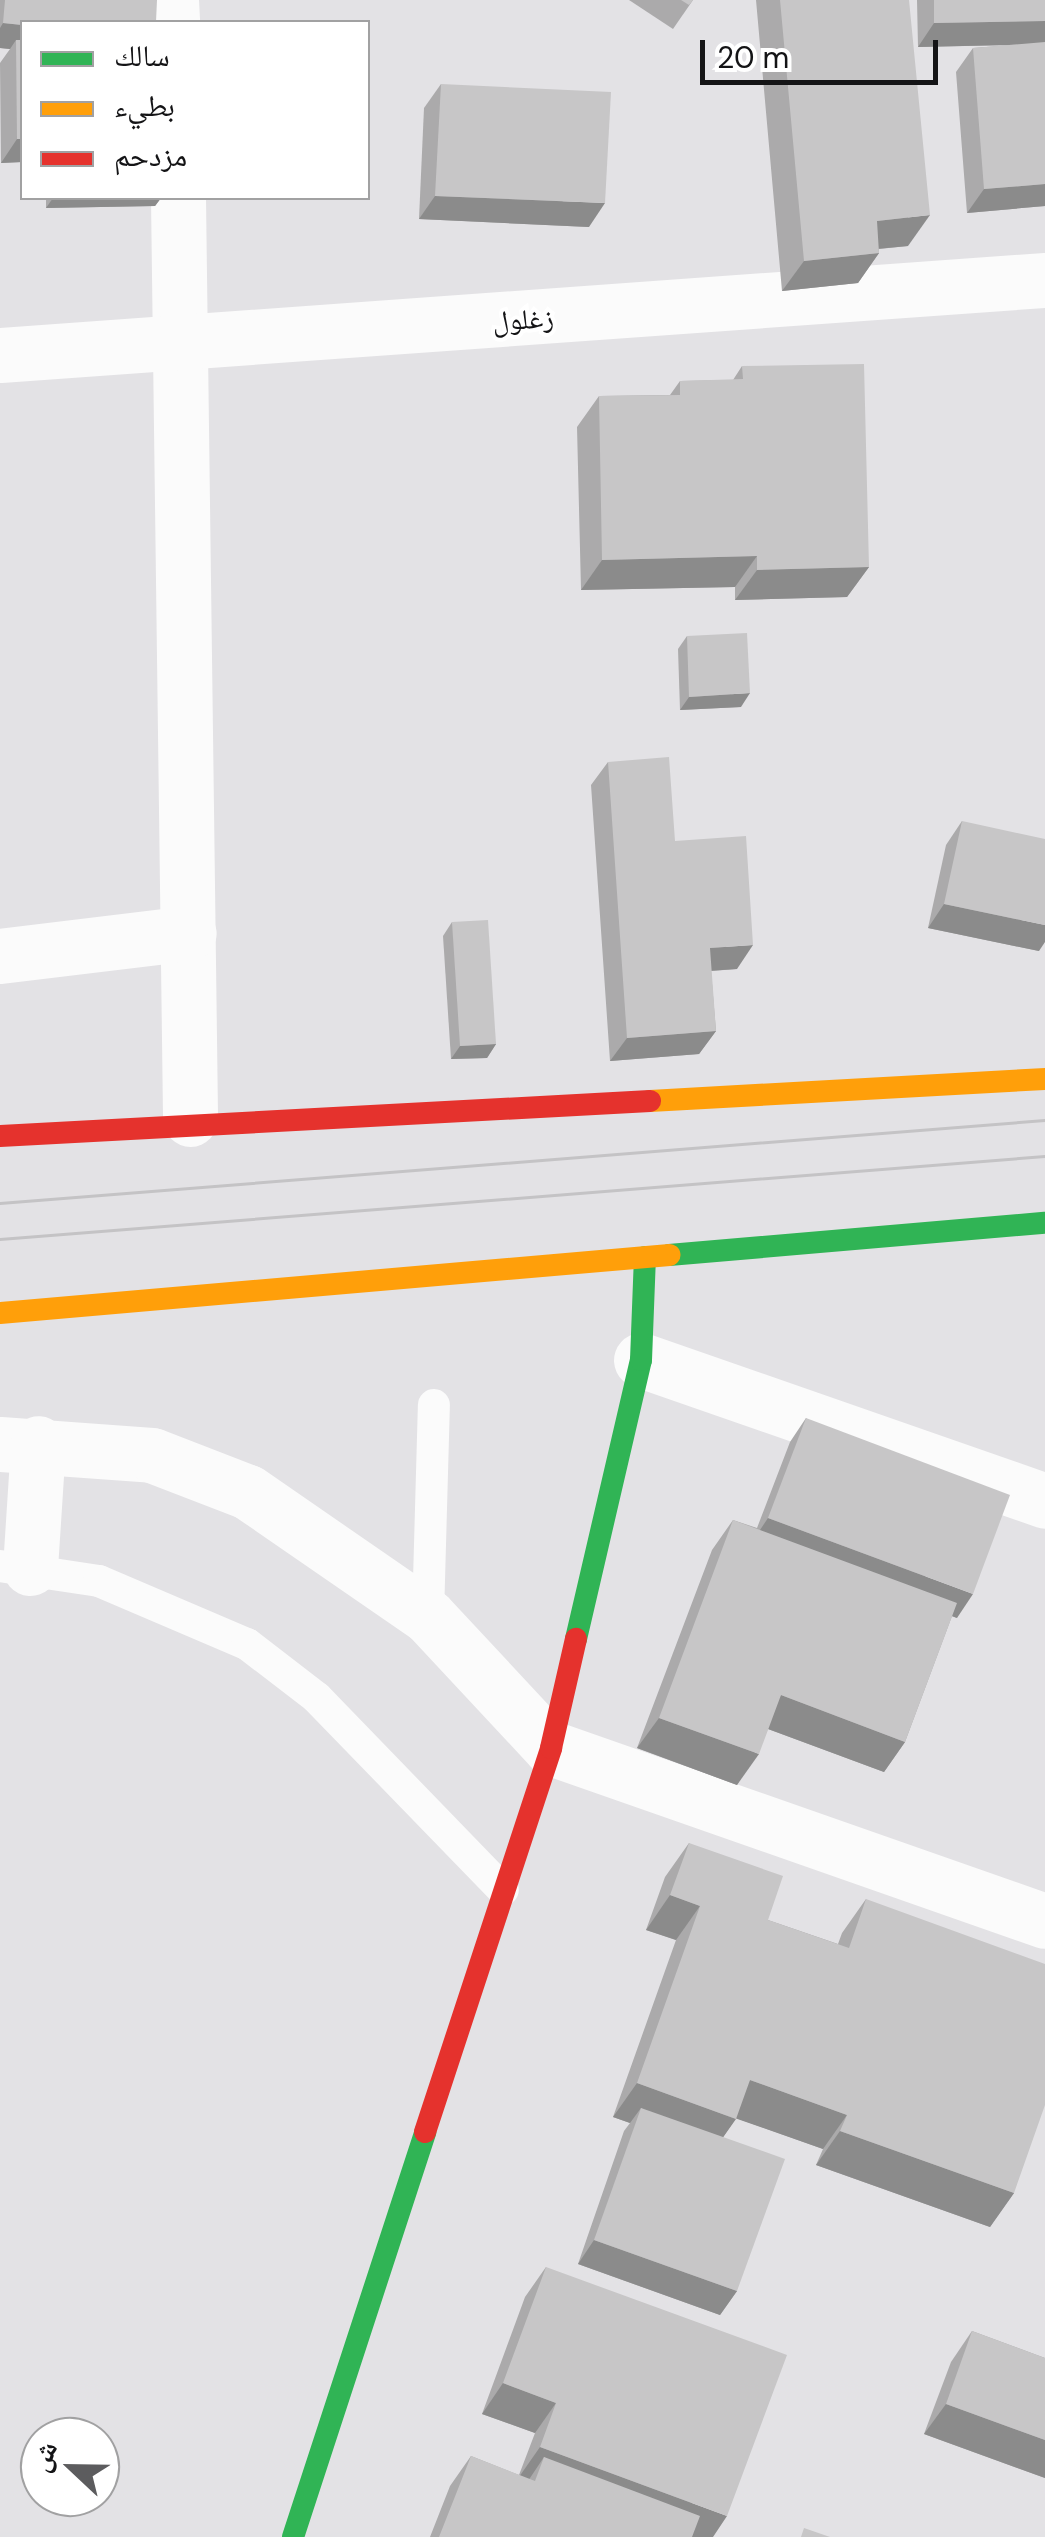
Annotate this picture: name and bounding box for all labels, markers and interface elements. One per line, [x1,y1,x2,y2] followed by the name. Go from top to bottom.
[20,20,370,200] legend
[705,20,942,82] scale bar
[114,36,170,75] text: سالك
[717,38,789,77] text: 20 m
[114,86,175,125] text: بطيء
[114,136,187,175] text: مزدحم
[491,301,555,339] street label: زغلول
[20,2417,120,2517] north arrow
[21,2436,66,2477] text: ش

